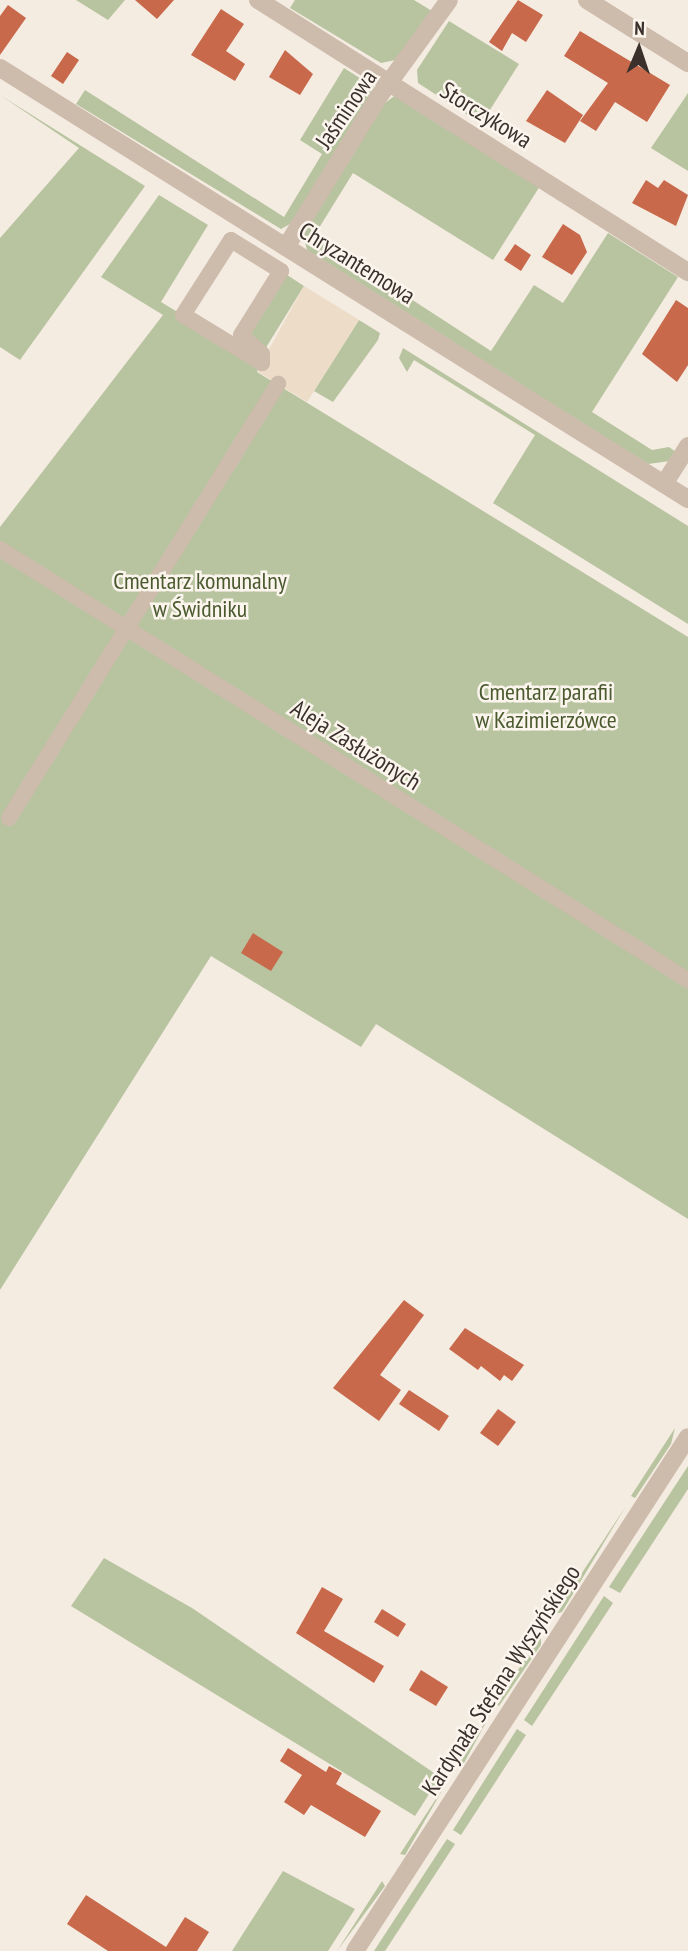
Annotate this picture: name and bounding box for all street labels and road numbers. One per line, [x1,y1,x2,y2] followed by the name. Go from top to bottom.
[309,64,383,154] street label: Jaśminowa
[435,76,537,154] street label: Storczykowa
[294,216,420,310] street label: Chryzantemowa
[286,694,426,796] street label: Aleja Zasłużonych
[416,1559,586,1801] street label: Kardynała Stefana Wyszyńskiego

